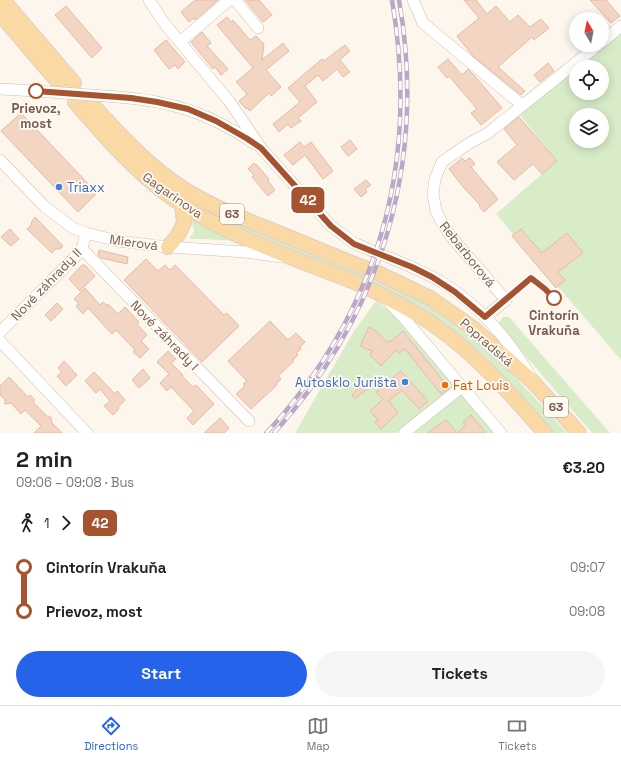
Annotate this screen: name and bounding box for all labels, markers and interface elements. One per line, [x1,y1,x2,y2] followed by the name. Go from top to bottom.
[569,12,609,52] north arrow
[569,12,609,148] map controls
[569,60,609,100] button: locate
[28,83,44,99] marker: Prievoz, most
[11,100,61,132] place label: Prievoz, most
[569,108,609,148] button: layers
[139,168,207,223] street label: Gagarinova
[67,179,105,196] place label: Triaxx
[54,182,64,192] marker: Triaxx
[290,187,326,213] line badge: 42
[299,191,317,209] text: 42
[220,204,244,224] road number: 63
[436,218,500,291] street label: Rebarborová
[109,231,160,254] street label: Mierová
[7,245,85,324] street label: Nové záhrady II
[546,290,562,306] marker: Cintorín Vrakuňa
[127,297,202,374] street label: Nové záhrady I
[528,307,580,339] place label: Cintorín Vrakuňa
[456,314,517,371] street label: Popradská
[295,374,398,391] place label: Autosklo Jurišta
[400,377,410,387] marker: Autosklo Jurišta
[453,377,510,394] place label: Fat Louis
[440,380,450,390] marker: Fat Louis
[544,397,568,417] road number: 63
[16,445,73,473] text: 2 min
[563,458,605,477] text: €3.20
[16,474,134,491] text: 09:06 – 09:08 · Bus
[16,512,38,534] icon: walk
[55,512,77,534] icon: forward
[91,514,109,532] text: 42
[44,515,49,532] text: 1
[46,558,166,577] text: Cintorín Vrakuňa
[570,559,605,576] text: 09:07
[46,602,143,621] text: Prievoz, most
[569,603,605,620] text: 09:08
[16,651,307,697] button: Start
[315,651,605,697] button: Tickets
[84,715,138,753] tab: Directions
[307,715,330,753] tab: Map
[498,715,537,753] tab: Tickets

